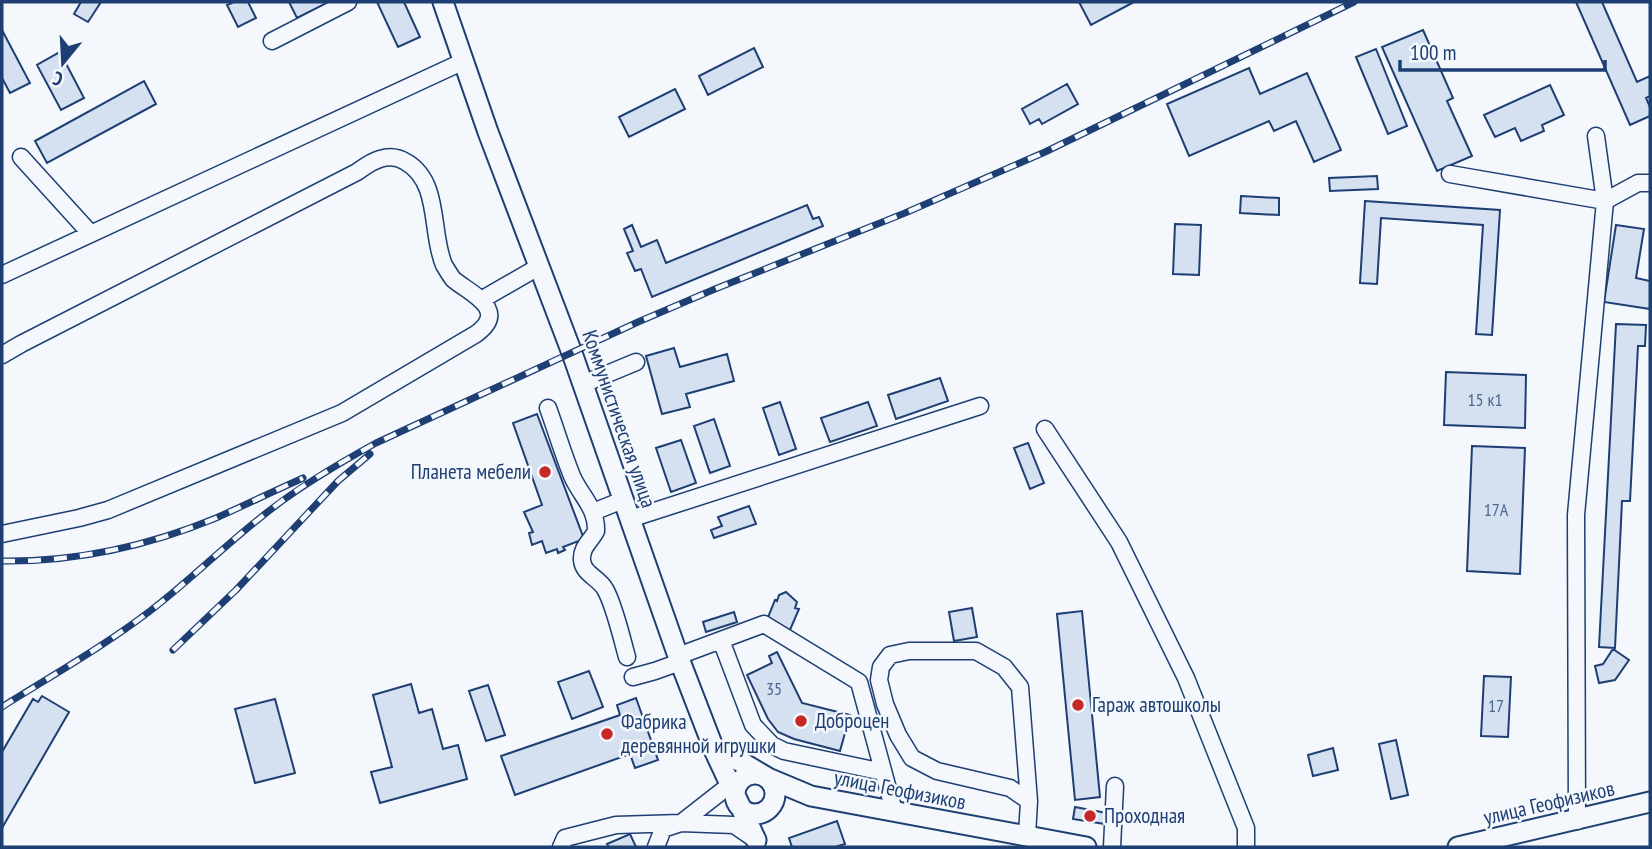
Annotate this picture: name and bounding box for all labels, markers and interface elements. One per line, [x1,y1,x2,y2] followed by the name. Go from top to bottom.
[28,28,98,98] north arrow
[1400,28,1605,72] scale bar
[1410,39,1456,66] text: 100 m
[50,66,66,92] text: С
[576,326,663,511] street label: Коммунистическая улица
[1467,388,1503,411] house number: 15 к1
[411,458,531,485] place label: Планета мебели
[537,464,553,480] marker: Планета мебели
[1484,498,1509,521] house number: 17А
[766,677,782,700] house number: 35
[1092,691,1221,718] place label: Гараж автошколы
[1488,694,1504,717] house number: 17
[1070,697,1086,713] marker: Гараж автошколы
[815,707,889,734] place label: Доброцен
[621,708,776,759] place label: Фабрика деревянной игрушки
[793,713,809,729] marker: Доброцен
[599,726,615,742] marker: Фабрика деревянной игрушки
[832,764,968,816] street label: улица Геофизиков
[1481,774,1617,831] street label: улица Геофизиков
[1104,802,1185,829] place label: Проходная
[1082,808,1098,824] marker: Проходная

